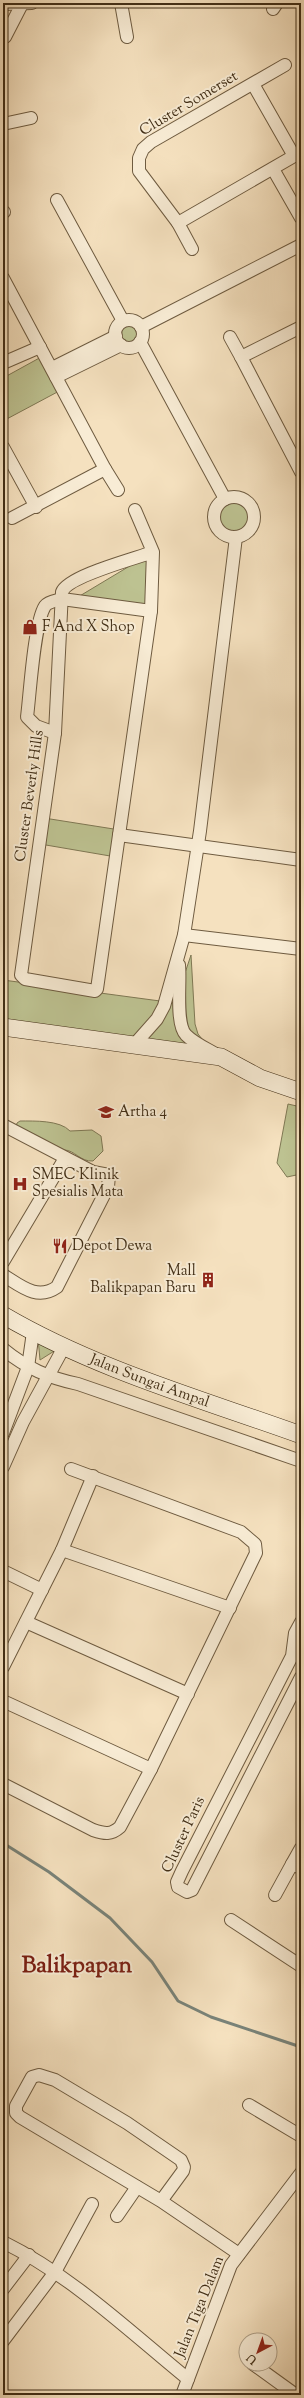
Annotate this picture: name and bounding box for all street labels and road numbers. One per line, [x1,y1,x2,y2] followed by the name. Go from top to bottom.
[136,66,242,142] street label: Cluster Somerset
[10,729,50,863] street label: Cluster Beverly Hills
[85,1348,212,1413] street label: Jalan Sungai Ampal
[157,1793,211,1877] street label: Cluster Paris
[170,2252,230,2362] street label: Jalan Tiga Dalam

